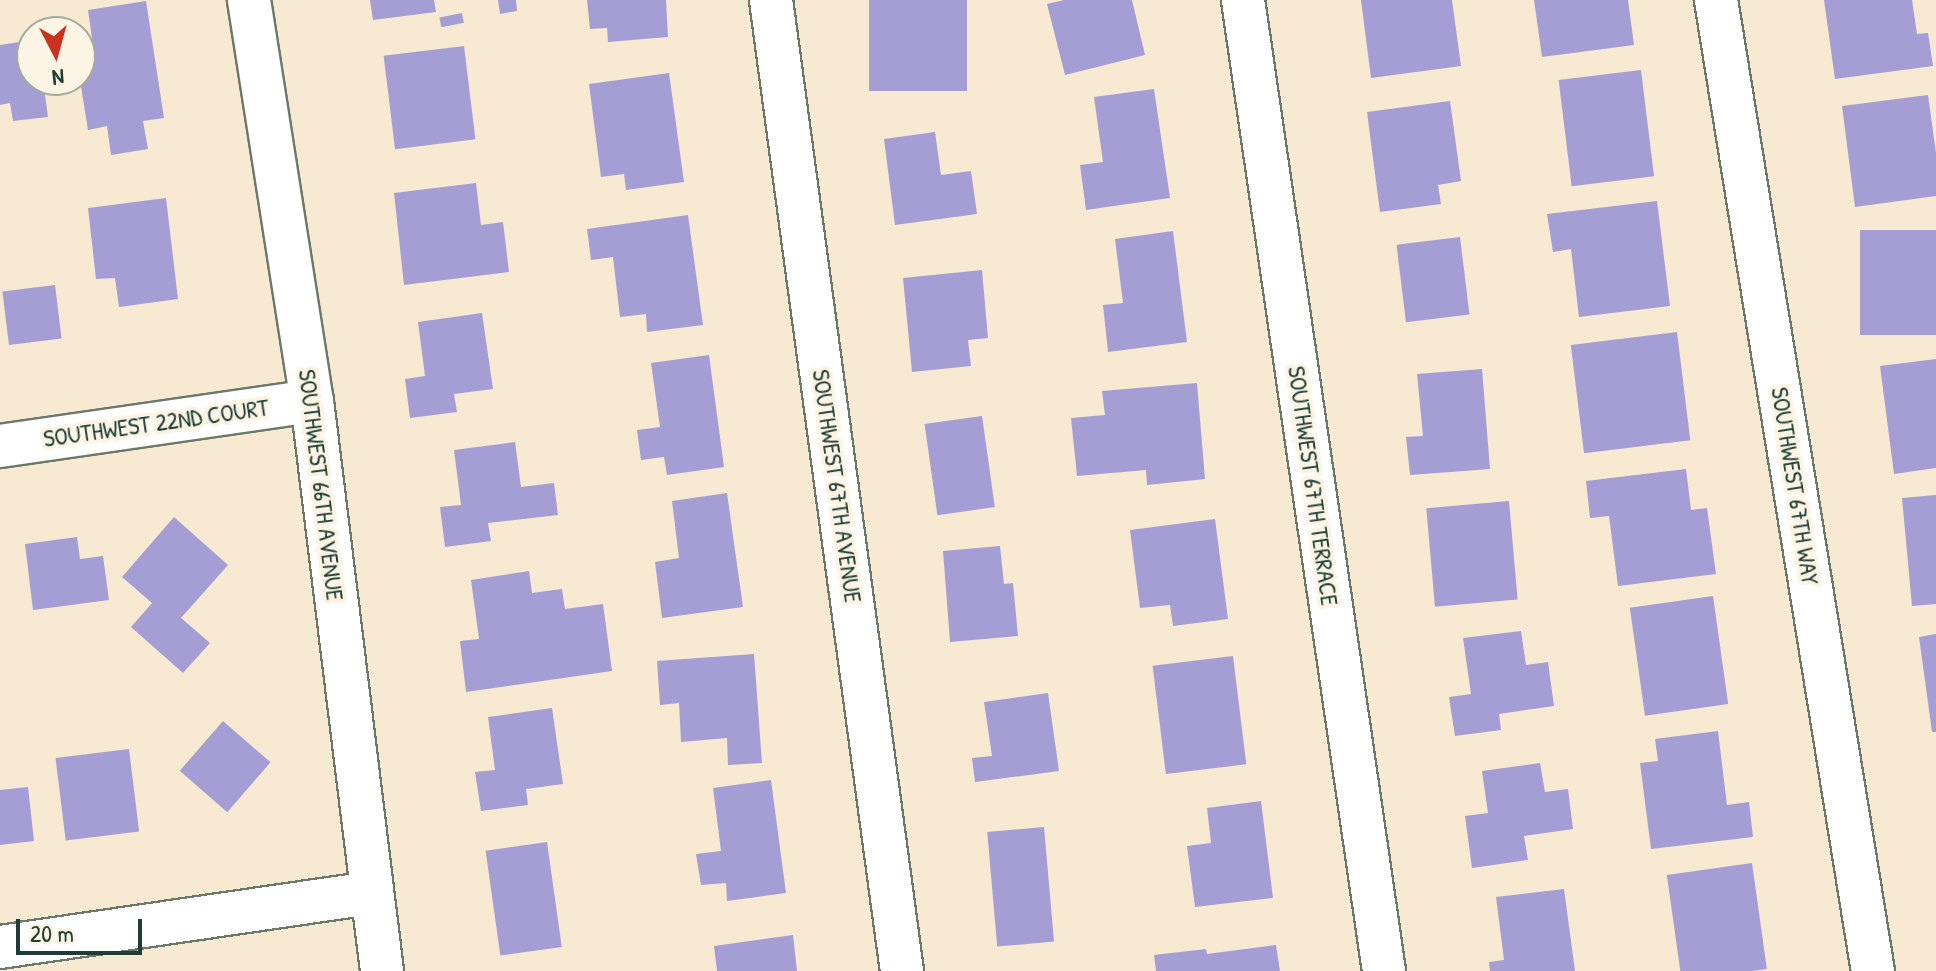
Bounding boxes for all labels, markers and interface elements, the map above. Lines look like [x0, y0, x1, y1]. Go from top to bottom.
north arrow [16, 16, 96, 96]
text: N [51, 62, 66, 93]
street label: SOUTHWEST 67TH TERRACE [1282, 364, 1344, 608]
street label: SOUTHWEST 66TH AVENUE [293, 368, 349, 602]
street label: SOUTHWEST 67TH AVENUE [806, 368, 868, 604]
street label: SOUTHWEST 67TH WAY [1765, 385, 1825, 587]
street label: SOUTHWEST 22ND COURT [42, 393, 270, 453]
scale bar [20, 903, 146, 953]
text: 20 m [30, 917, 74, 949]

